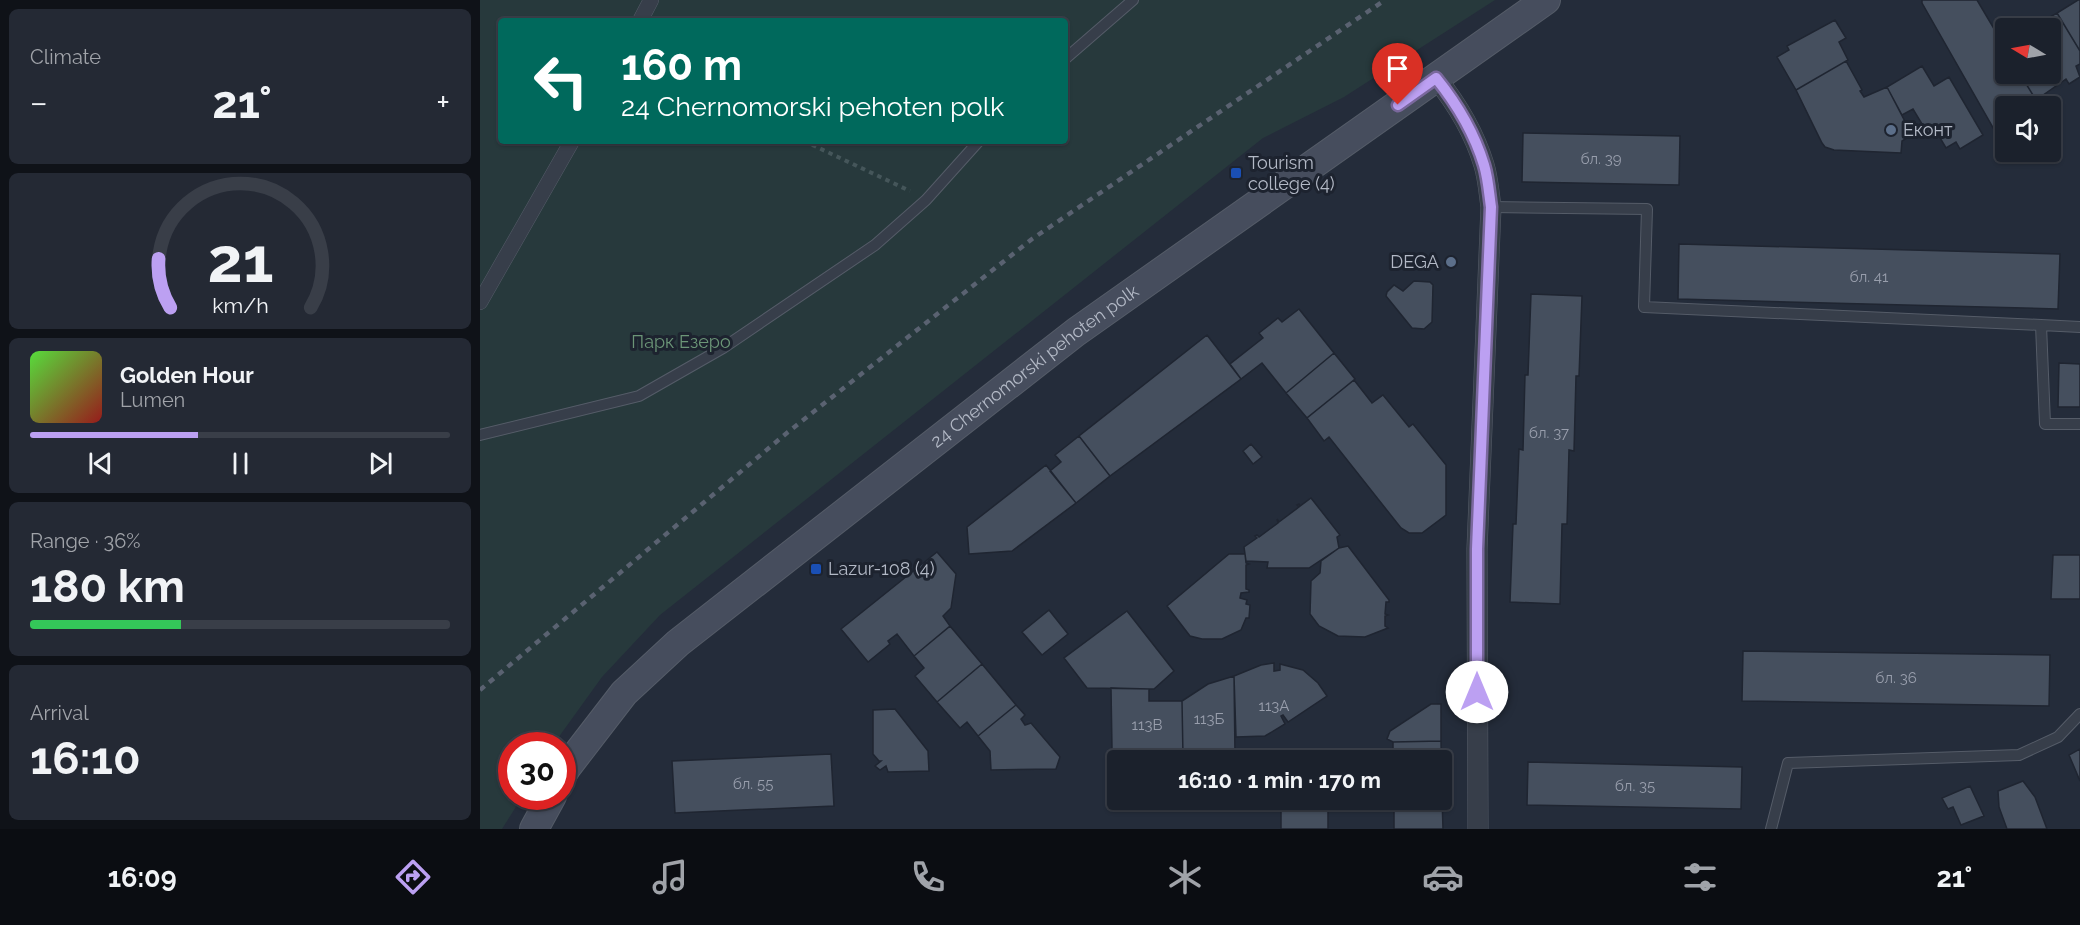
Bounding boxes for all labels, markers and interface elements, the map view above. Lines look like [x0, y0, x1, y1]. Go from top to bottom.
north arrow [1995, 18, 2061, 84]
map controls [1995, 18, 2061, 162]
text: 160 m [621, 41, 742, 90]
icon: left [522, 42, 600, 120]
pin [1372, 43, 1423, 105]
text: Climate [30, 45, 101, 69]
icon: arrive [1381, 52, 1414, 85]
text: 21° [212, 76, 272, 129]
text: − [30, 83, 48, 122]
text: + [436, 83, 450, 122]
text: 24 Chernomorski pehoten polk [621, 91, 1004, 122]
button: sound [1995, 96, 2061, 162]
place label: Еконт [1903, 119, 1953, 140]
marker: Еконт [1884, 123, 1898, 137]
house number: бл. 39 [1580, 150, 1622, 168]
place label: Tourism college (4) [1248, 152, 1335, 194]
marker: Tourism college (4) [1229, 166, 1243, 180]
text: 21 [207, 223, 273, 297]
place label: DEGA [1390, 251, 1439, 272]
marker: DEGA [1444, 255, 1458, 269]
house number: бл. 41 [1850, 268, 1889, 286]
street label: 24 Chernomorski pehoten polk [926, 280, 1143, 452]
text: km/h [212, 293, 268, 318]
park label: Парк Езеро [631, 331, 731, 352]
text: Golden Hour [120, 362, 254, 388]
text: Lumen [120, 388, 185, 412]
house number: бл. 37 [1529, 424, 1569, 442]
icon: previous [84, 447, 117, 480]
icon: pause [224, 447, 257, 480]
icon: next [364, 447, 397, 480]
text: Range · 36% [30, 529, 141, 553]
place label: Lazur-108 (4) [828, 558, 935, 579]
text: 180 km [30, 560, 185, 613]
marker: Lazur-108 (4) [809, 562, 823, 576]
position arrow [1445, 660, 1509, 724]
house number: бл. 36 [1875, 669, 1917, 687]
house number: 113А [1259, 697, 1290, 715]
text: Arrival [30, 701, 89, 725]
house number: 113Б [1194, 710, 1225, 728]
house number: 113В [1132, 716, 1162, 734]
text: 16:10 [30, 732, 141, 785]
speed limit sign: 30 [498, 732, 576, 810]
text: 16:10 · 1 min · 170 m [1178, 767, 1381, 793]
house number: бл. 55 [733, 775, 773, 793]
house number: бл. 35 [1615, 777, 1655, 795]
icon: directions [392, 856, 434, 898]
icon: music [649, 856, 691, 898]
icon: phone [907, 856, 949, 898]
icon: climate [1164, 856, 1206, 898]
icon: car [1422, 856, 1464, 898]
icon: filters [1679, 856, 1721, 898]
text: 16:09 [108, 862, 177, 893]
text: 21° [1937, 862, 1972, 893]

